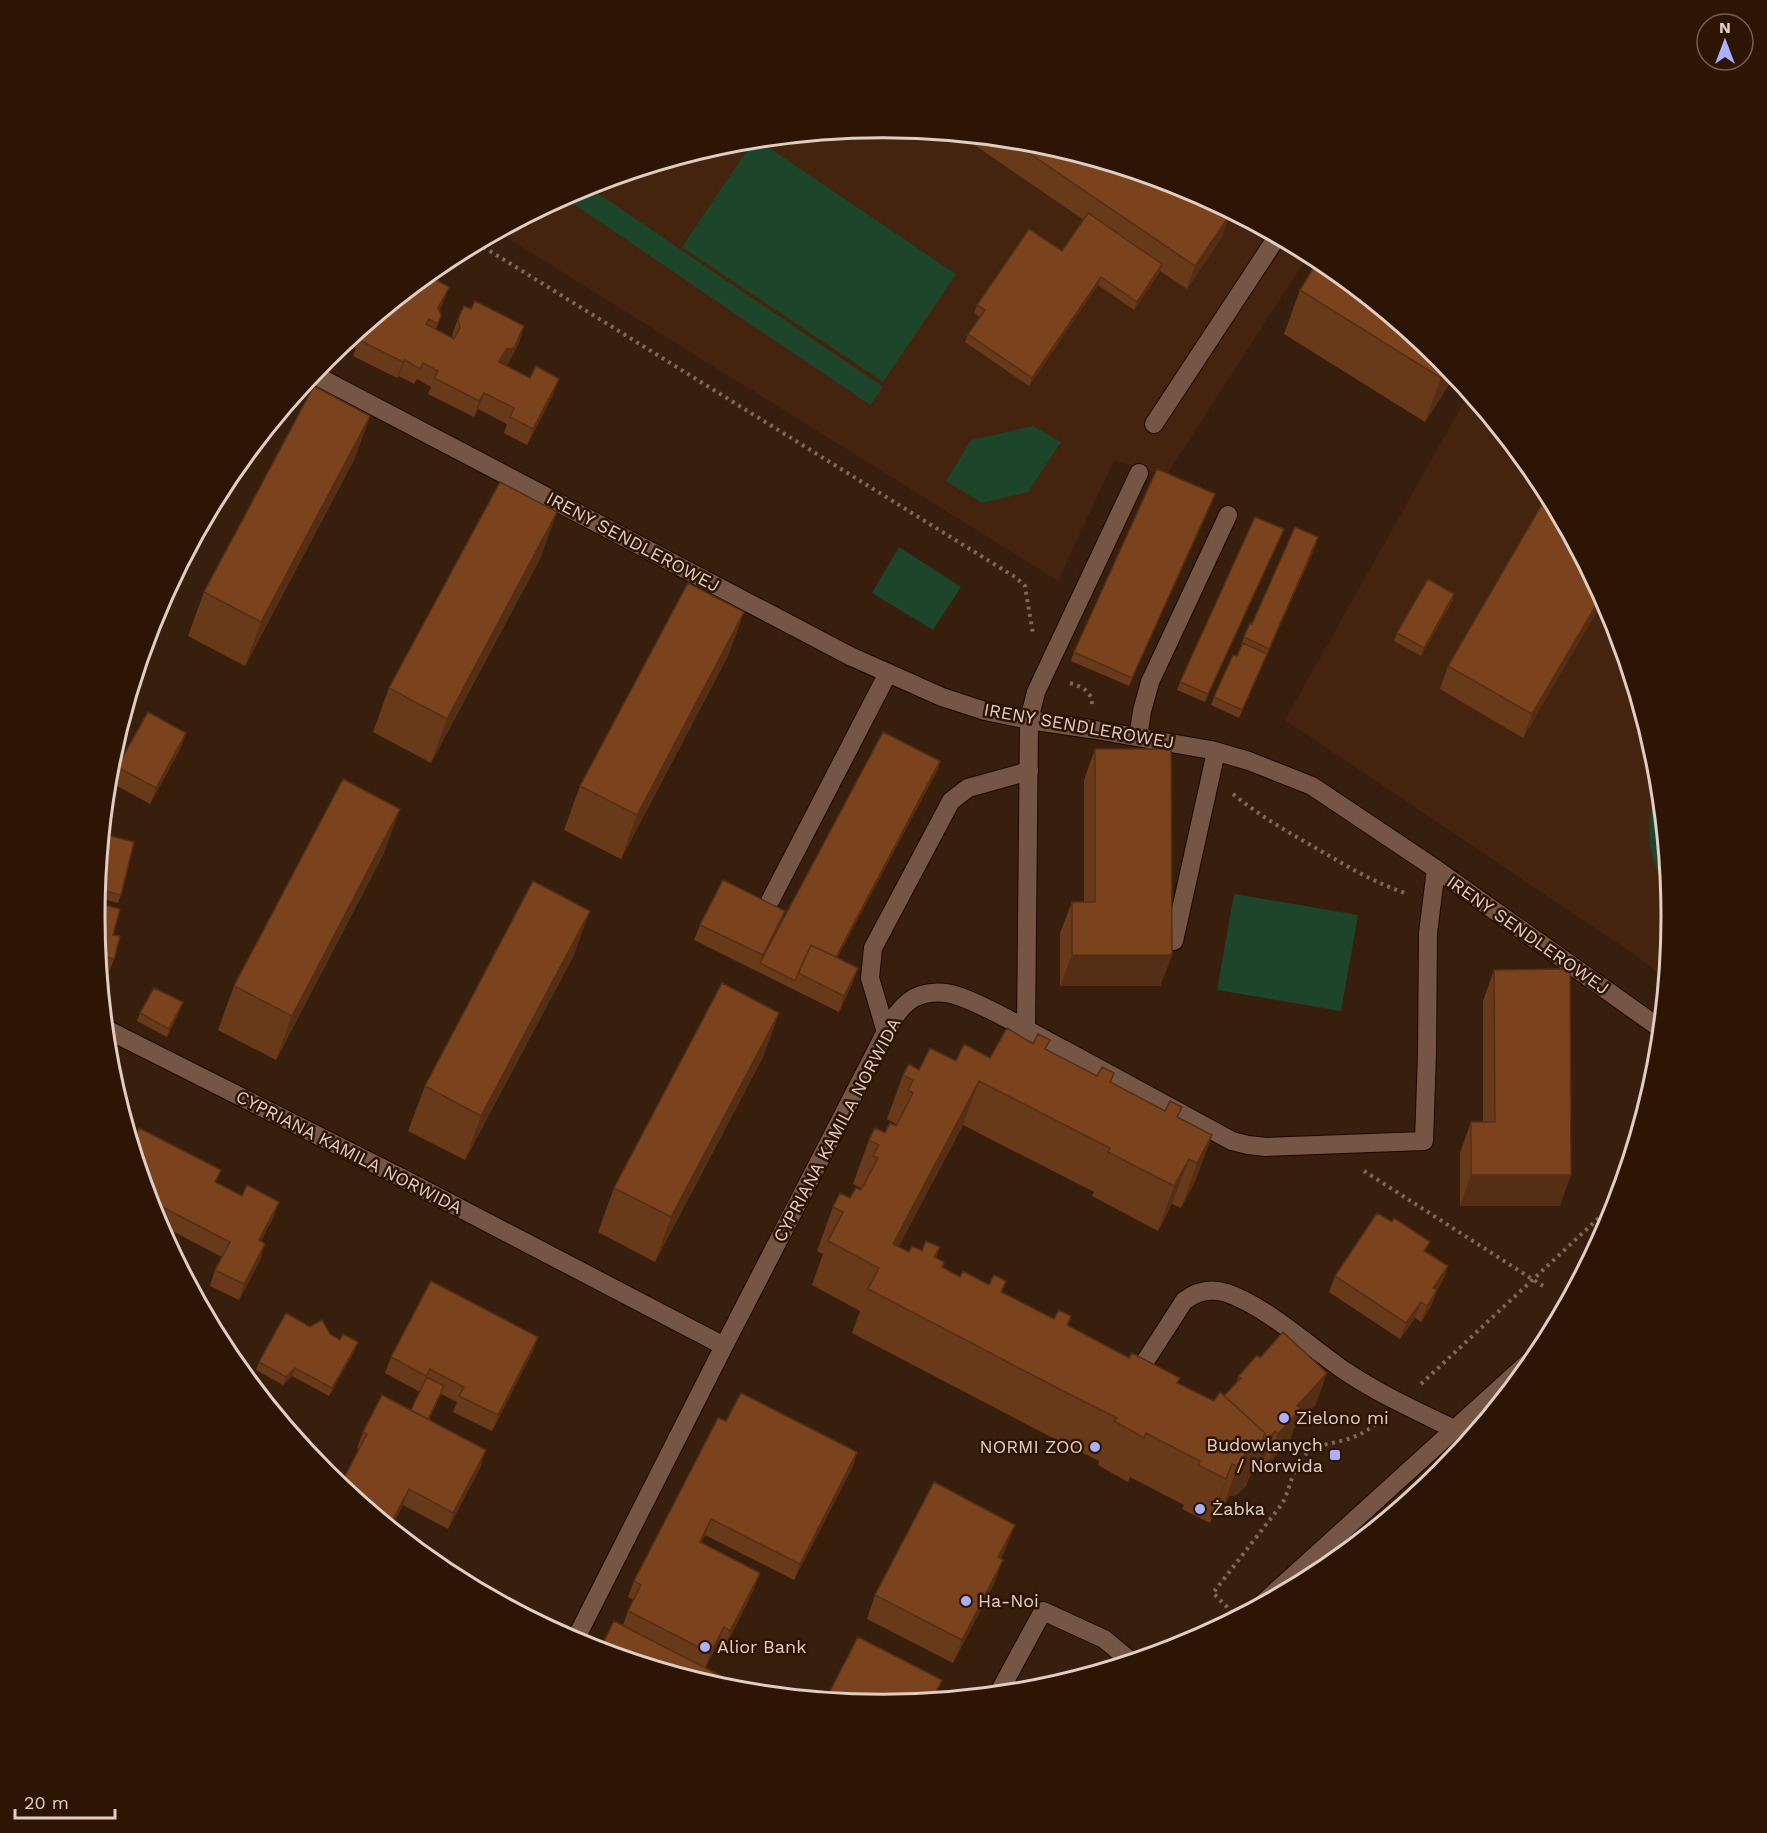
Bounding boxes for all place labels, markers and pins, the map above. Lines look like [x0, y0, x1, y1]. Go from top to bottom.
place label: Zielono mi [1296, 1407, 1389, 1428]
marker: Zielono mi [1277, 1411, 1291, 1425]
place label: Budowlanych / Norwida [1206, 1434, 1323, 1476]
place label: NORMI ZOO [979, 1436, 1083, 1457]
marker: NORMI ZOO [1088, 1440, 1102, 1454]
marker: Budowlanych / Norwida [1328, 1448, 1342, 1462]
place label: Żabka [1212, 1498, 1265, 1519]
marker: Żabka [1193, 1502, 1207, 1516]
place label: Ha-Noi [978, 1590, 1039, 1611]
marker: Ha-Noi [959, 1594, 973, 1608]
place label: Alior Bank [717, 1636, 806, 1657]
marker: Alior Bank [698, 1640, 712, 1654]

